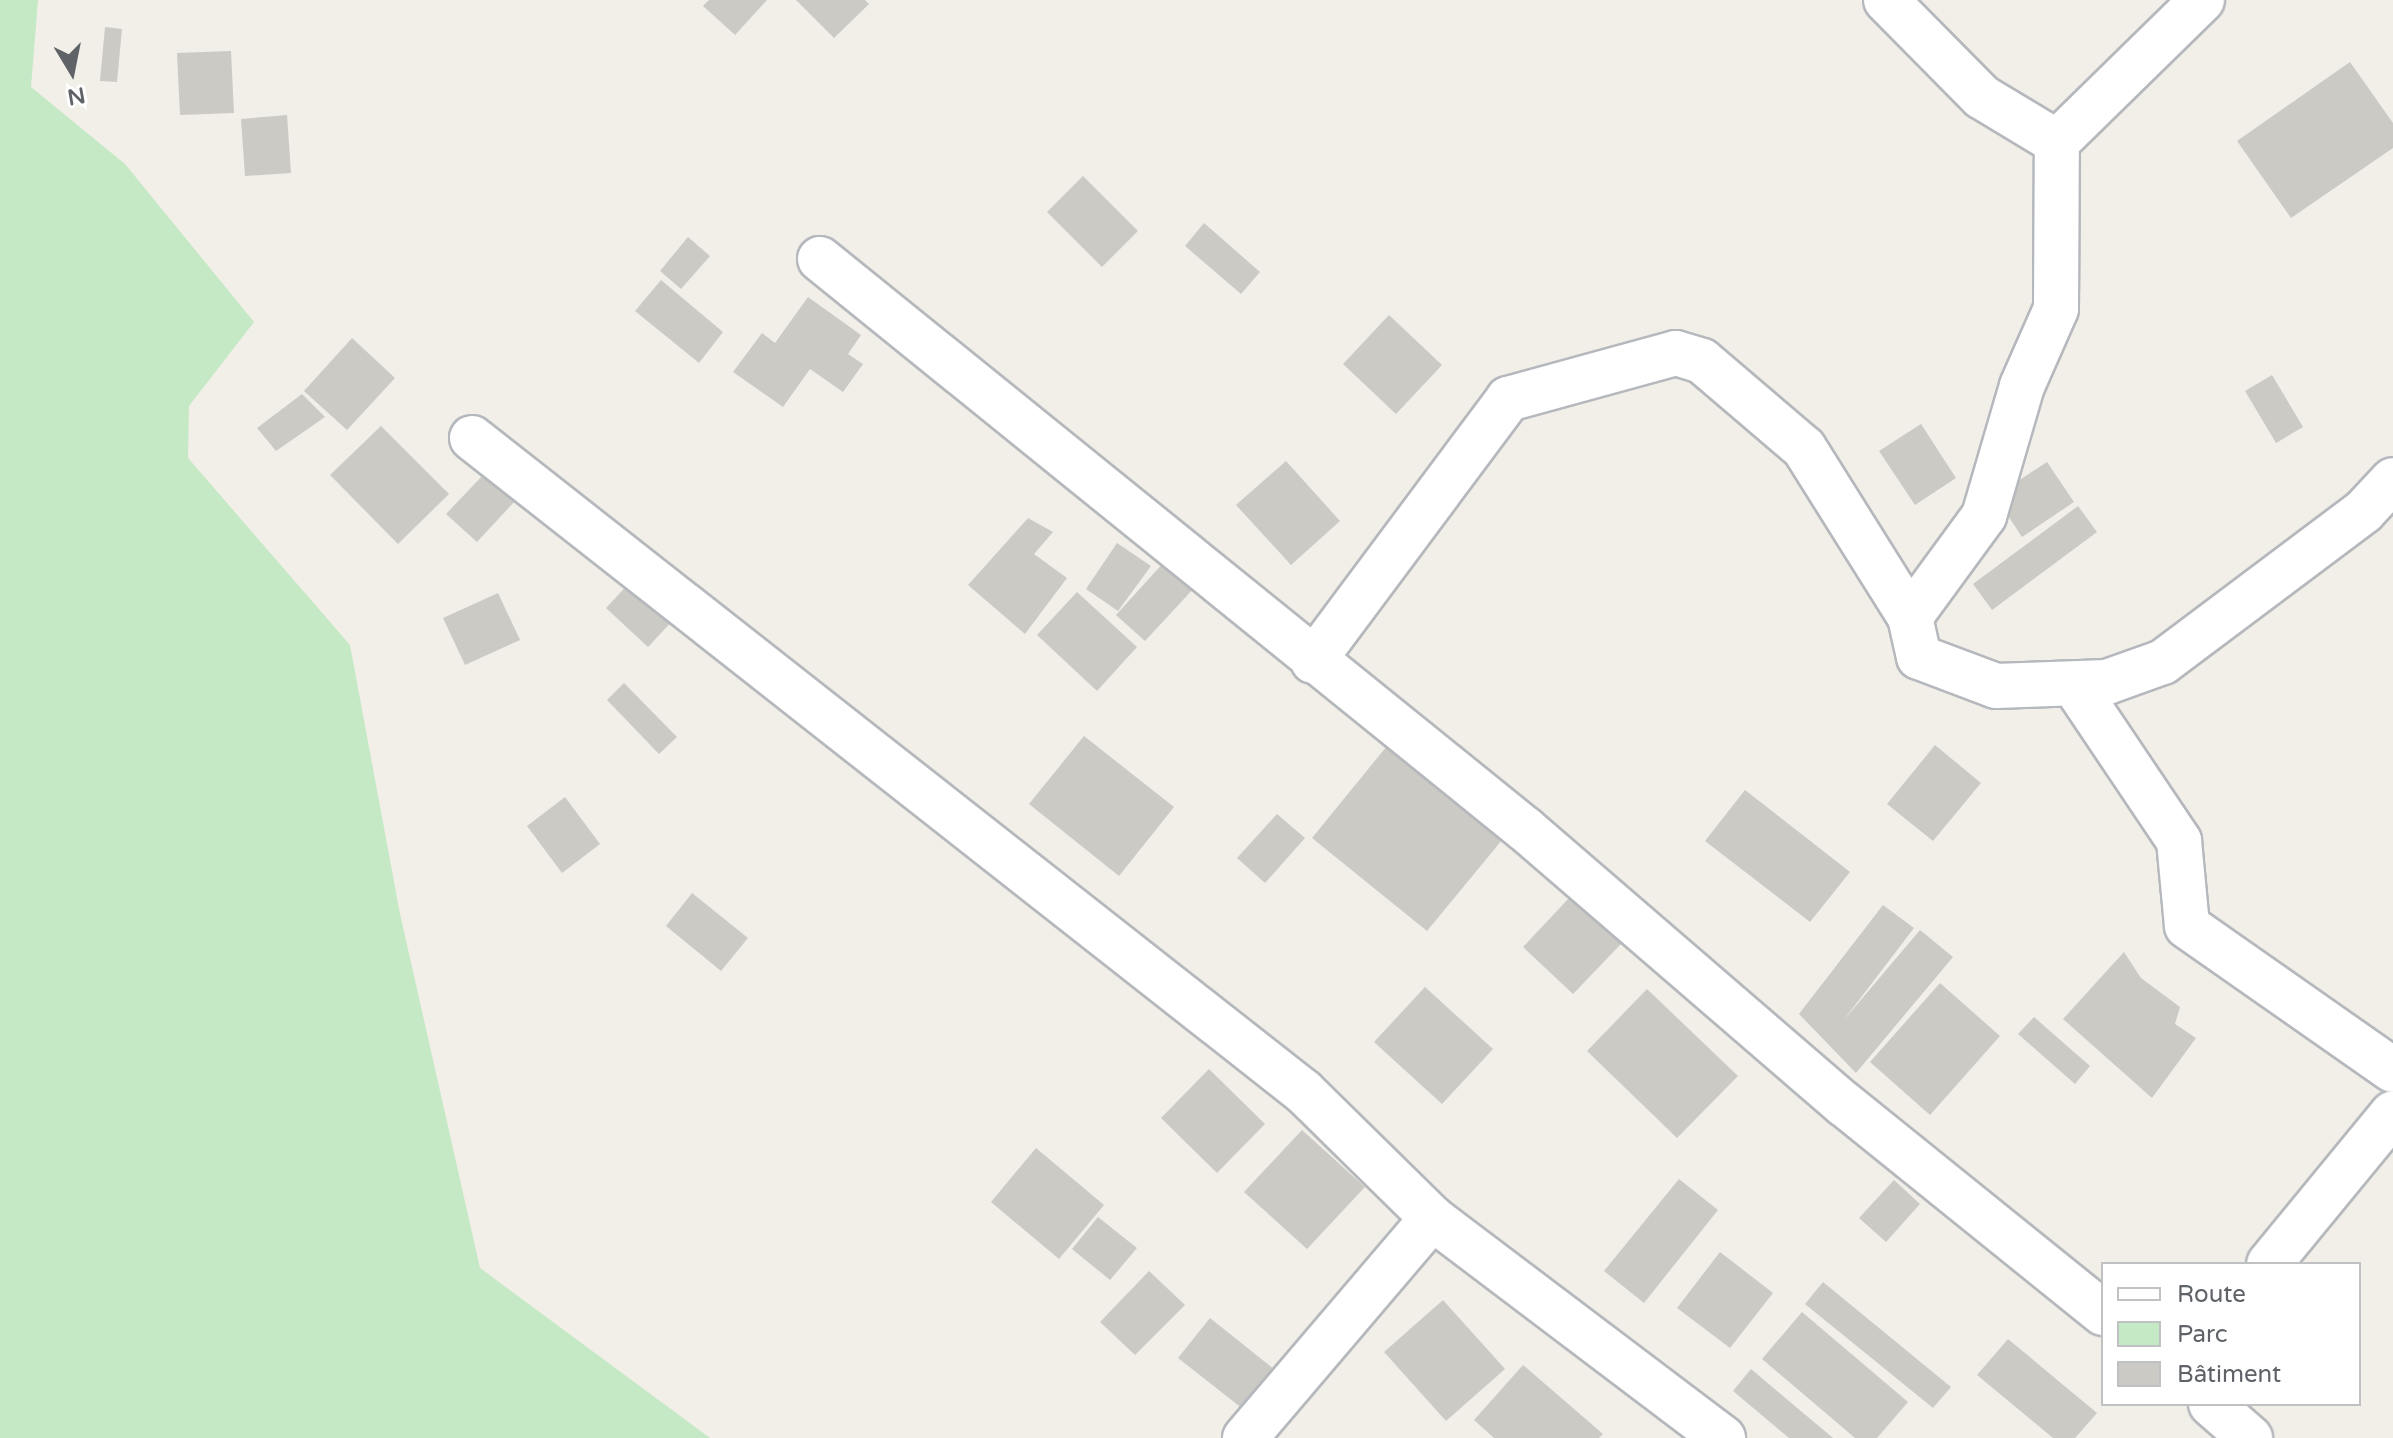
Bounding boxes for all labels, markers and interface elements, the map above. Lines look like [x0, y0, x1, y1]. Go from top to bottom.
north arrow [32, 32, 112, 112]
text: N [65, 81, 87, 110]
legend [2101, 1262, 2361, 1406]
text: Route [2177, 1280, 2246, 1309]
text: Parc [2177, 1320, 2228, 1349]
text: Bâtiment [2177, 1360, 2281, 1389]

